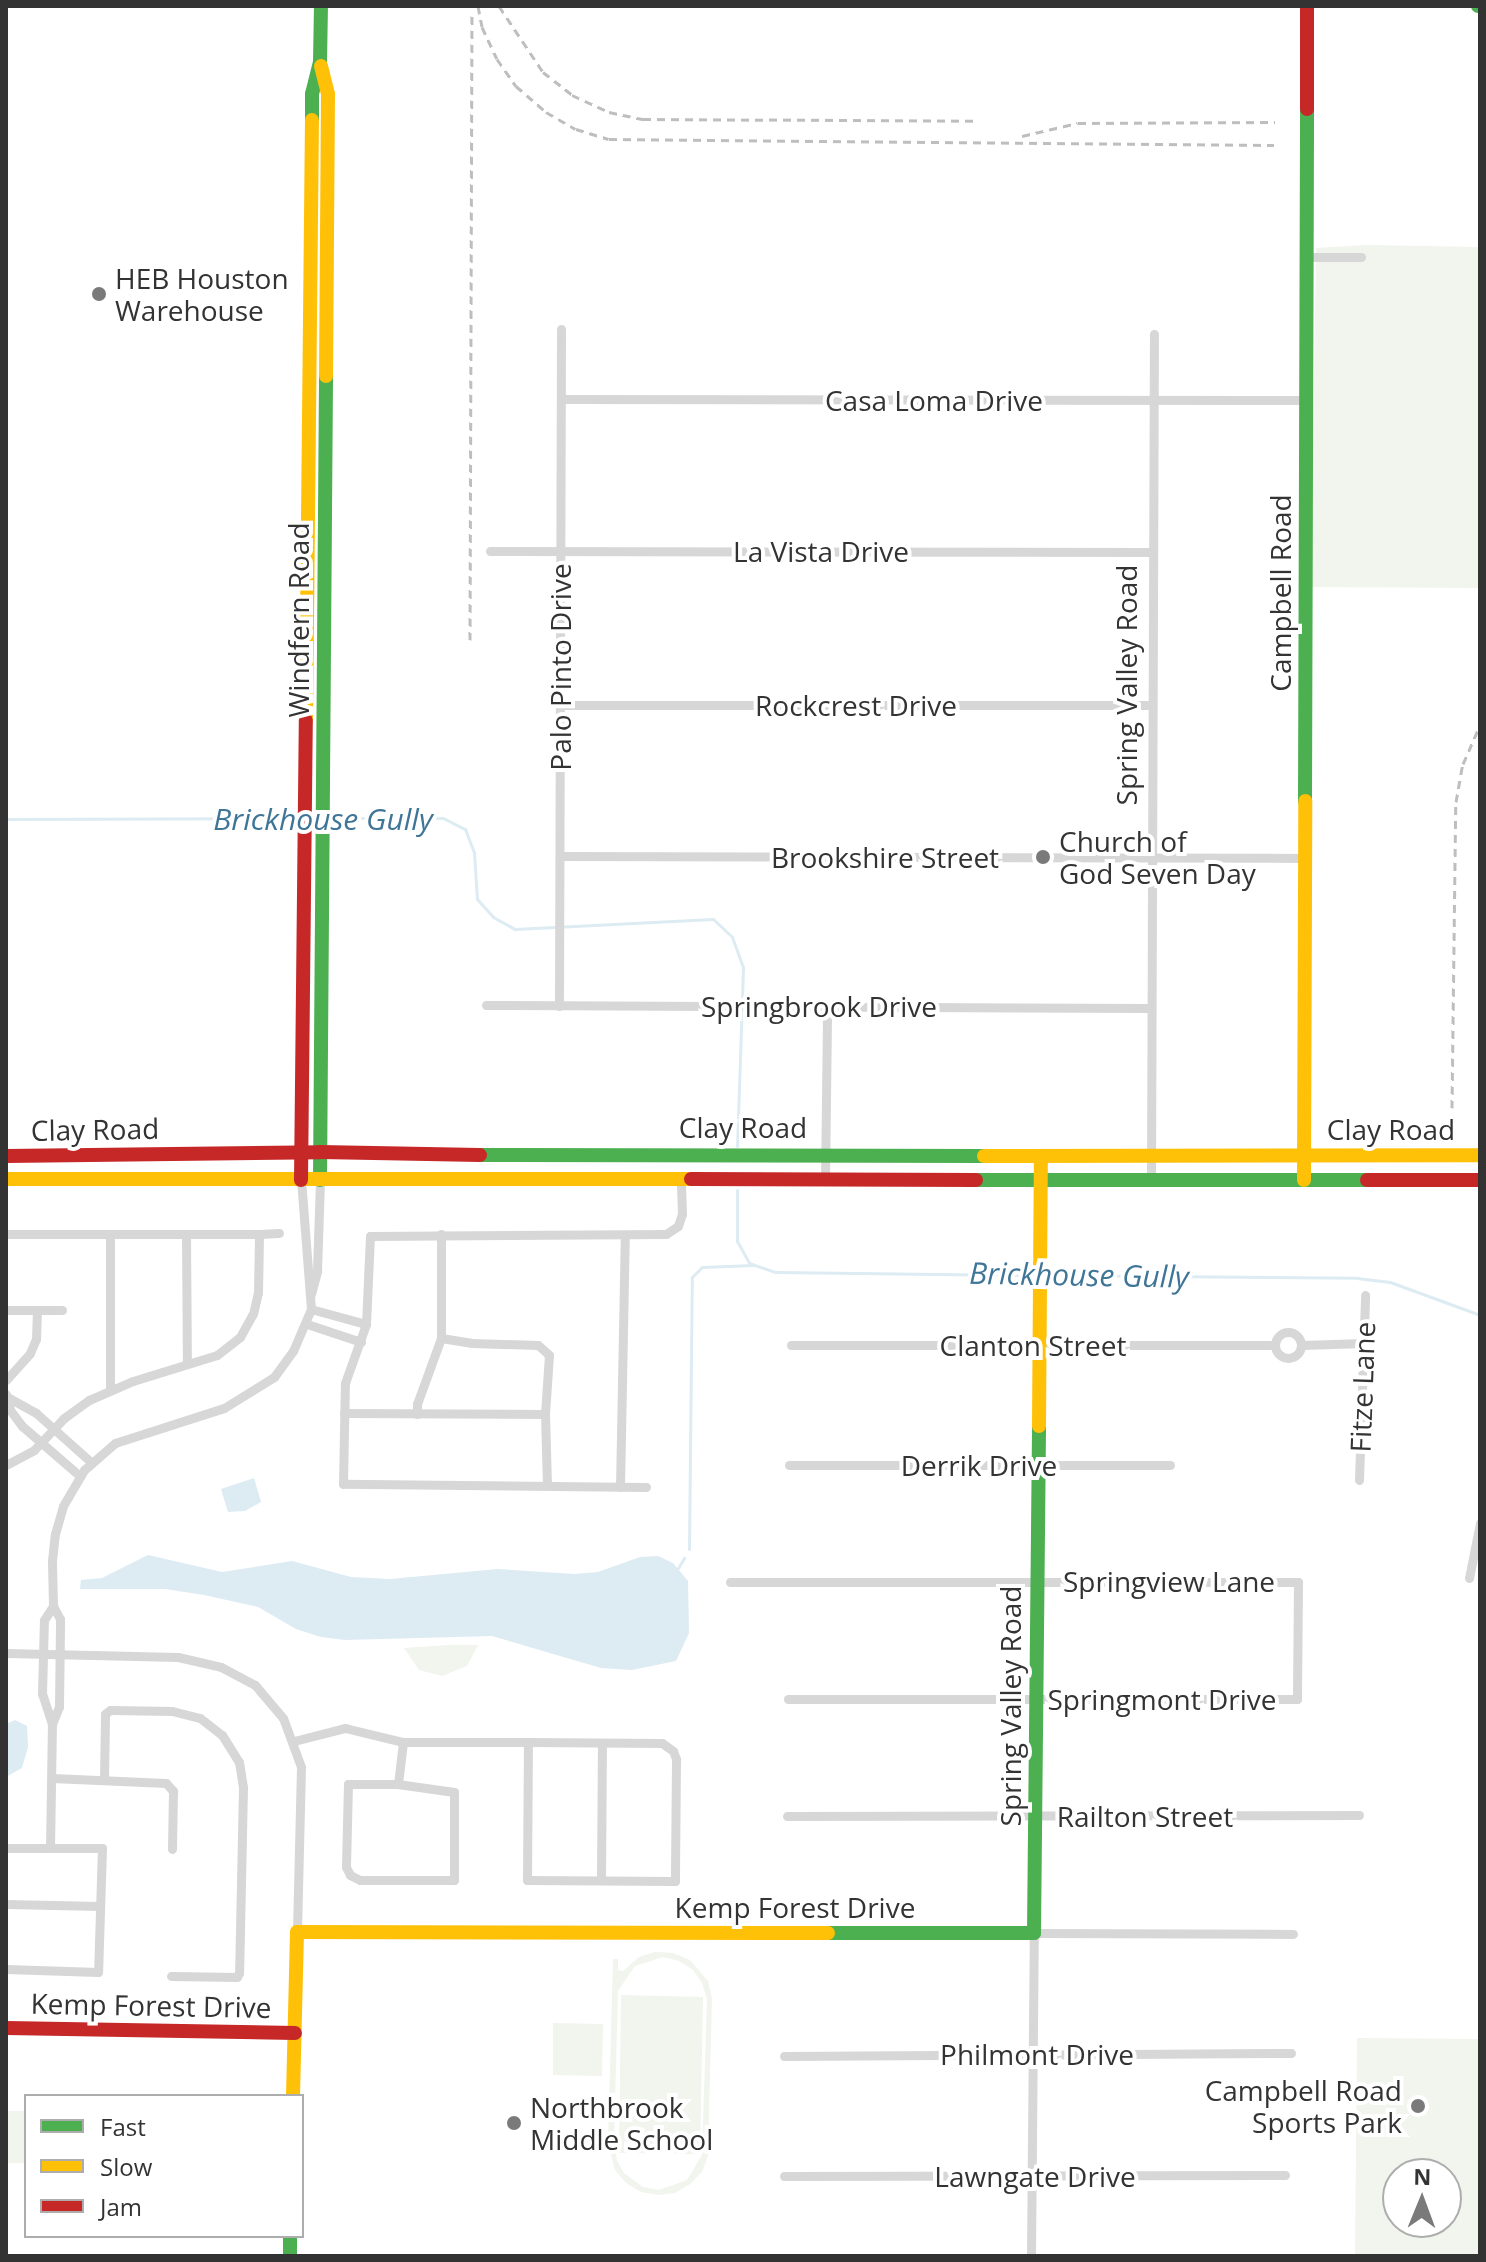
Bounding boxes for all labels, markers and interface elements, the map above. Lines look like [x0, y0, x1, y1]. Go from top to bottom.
place label: HEB Houston Warehouse [115, 261, 289, 327]
marker: HEB Houston Warehouse [90, 285, 108, 303]
street label: Casa Loma Drive [825, 383, 1043, 417]
street label: Campbell Road [1263, 494, 1297, 692]
street label: Windfern Road [281, 522, 315, 718]
street label: La Vista Drive [733, 534, 909, 568]
street label: Palo Pinto Drive [543, 563, 577, 771]
street label: Spring Valley Road [1109, 565, 1143, 805]
street label: Rockcrest Drive [755, 688, 957, 722]
water label: Brickhouse Gully [213, 801, 433, 837]
place label: Church of God Seven Day [1059, 824, 1256, 890]
street label: Brookshire Street [771, 840, 999, 874]
marker: Church of God Seven Day [1034, 848, 1052, 866]
street label: Springbrook Drive [701, 989, 937, 1023]
street label: Clay Road [679, 1110, 807, 1144]
street label: Clay Road [31, 1111, 159, 1147]
street label: Clay Road [1327, 1112, 1455, 1146]
water label: Brickhouse Gully [969, 1255, 1189, 1295]
street label: Fitze Lane [1343, 1321, 1381, 1453]
street label: Clanton Street [940, 1328, 1126, 1362]
street label: Derrik Drive [901, 1448, 1057, 1482]
street label: Springview Lane [1063, 1564, 1275, 1598]
street label: Spring Valley Road [993, 1586, 1027, 1826]
street label: Springmont Drive [1047, 1682, 1277, 1716]
street label: Railton Street [1057, 1799, 1233, 1833]
street label: Kemp Forest Drive [675, 1890, 915, 1924]
street label: Kemp Forest Drive [30, 1986, 272, 2024]
street label: Philmont Drive [940, 2037, 1134, 2071]
place label: Campbell Road Sports Park [1205, 2073, 1402, 2139]
place label: Northbrook Middle School [530, 2090, 713, 2156]
legend [24, 2094, 304, 2238]
marker: Campbell Road Sports Park [1409, 2097, 1427, 2115]
text: Fast [100, 2110, 146, 2143]
marker: Northbrook Middle School [505, 2114, 523, 2132]
text: Slow [100, 2150, 152, 2183]
north arrow [1382, 2158, 1462, 2238]
street label: Lawngate Drive [934, 2159, 1136, 2193]
text: N [1413, 2161, 1432, 2191]
text: Jam [100, 2190, 142, 2223]

